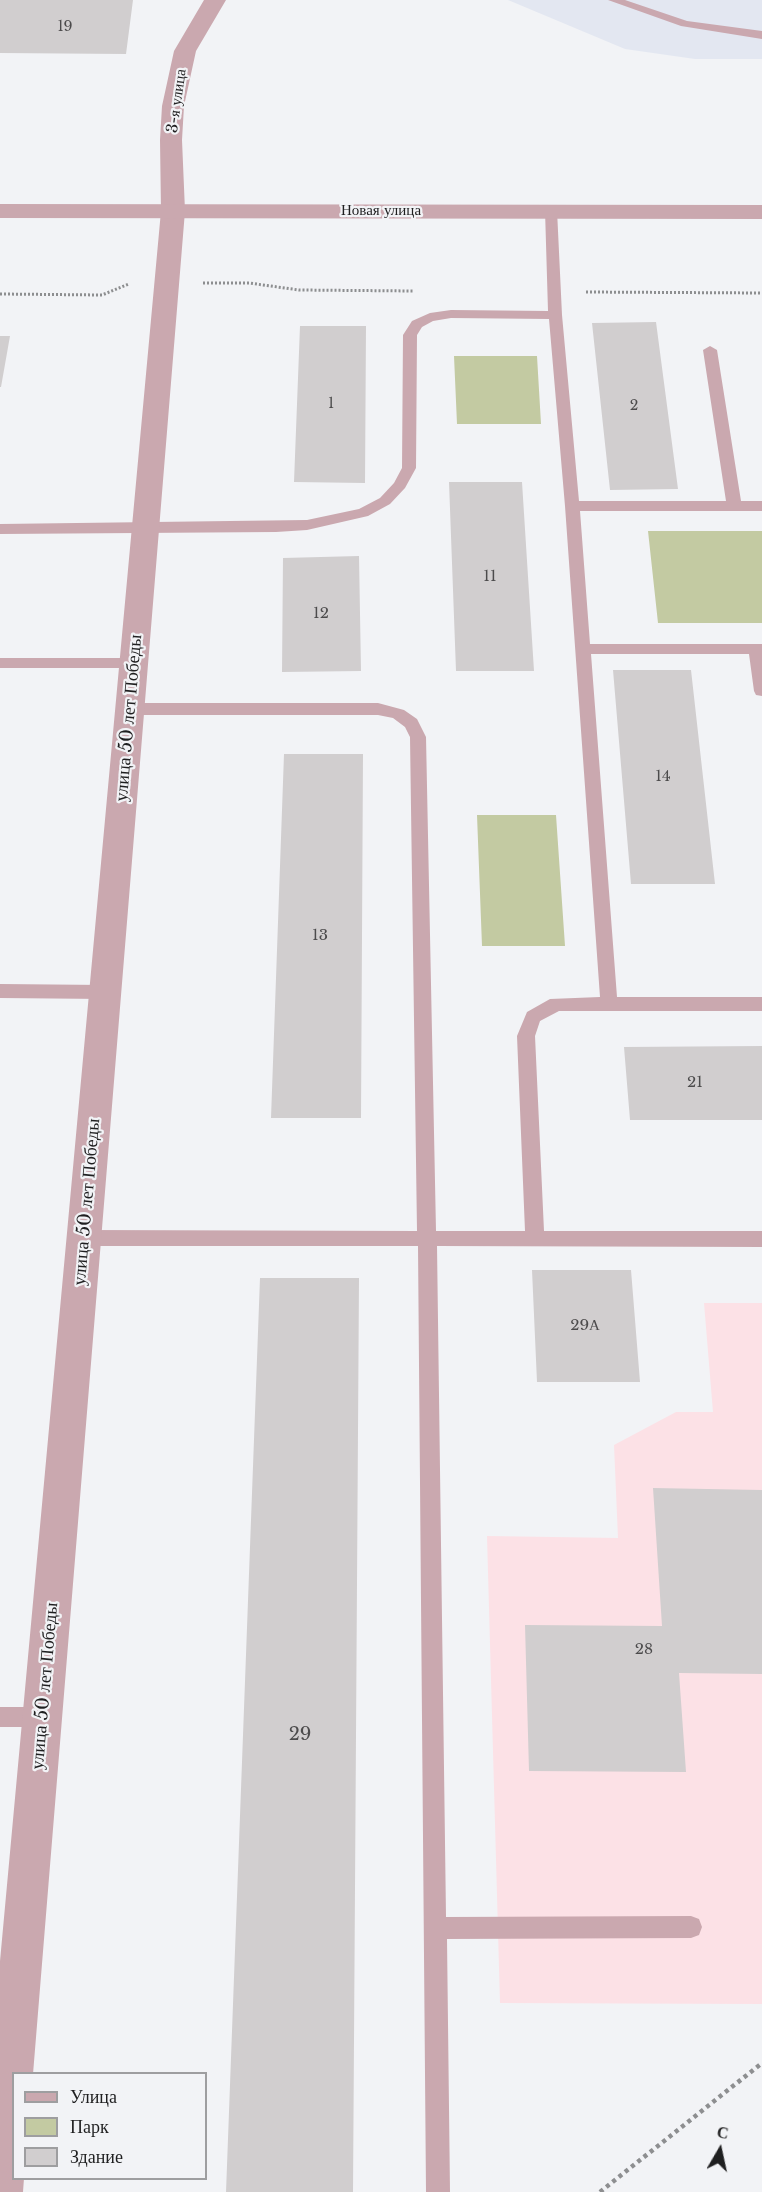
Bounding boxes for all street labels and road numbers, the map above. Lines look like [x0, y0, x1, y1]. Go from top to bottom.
street label: 3-я улица [164, 68, 190, 134]
street label: Новая улица [341, 202, 421, 220]
street label: улица 50 лет Победы [111, 633, 147, 803]
street label: улица 50 лет Победы [69, 1117, 105, 1287]
street label: улица 50 лет Победы [27, 1601, 63, 1771]

